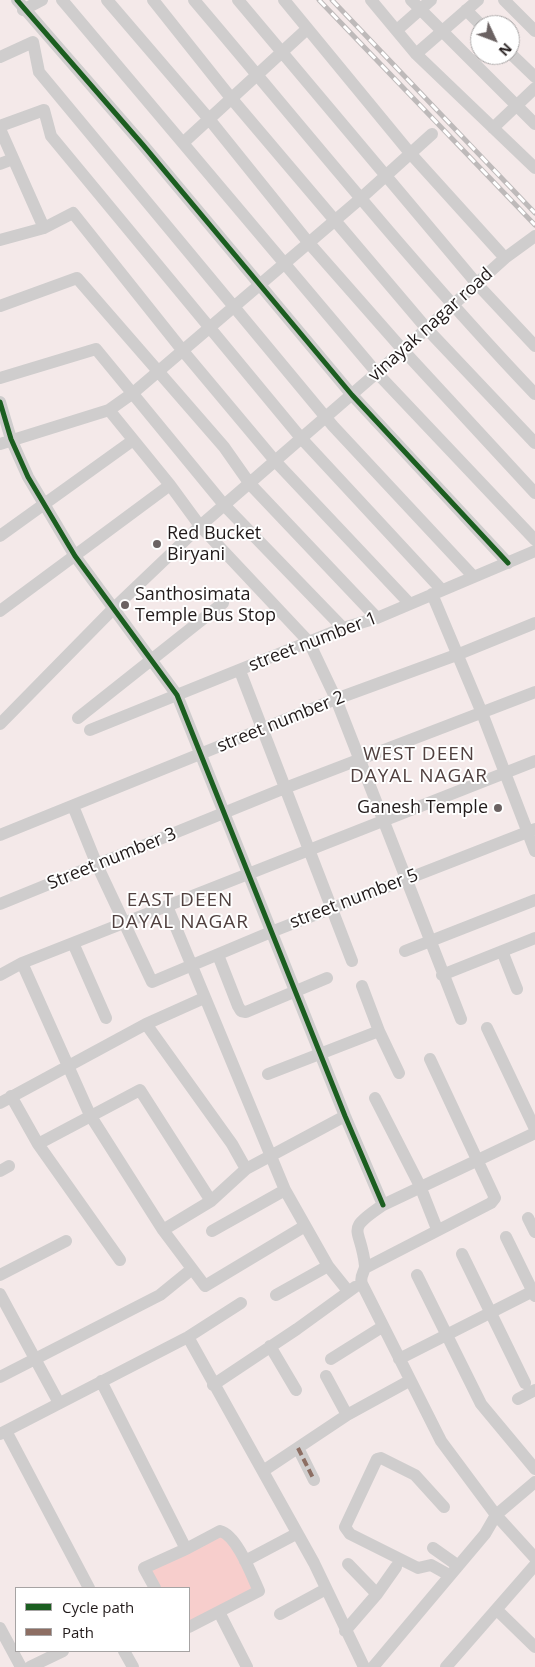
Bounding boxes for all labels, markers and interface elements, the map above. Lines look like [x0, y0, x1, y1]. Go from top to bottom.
north arrow [470, 15, 520, 65]
text: N [495, 39, 516, 61]
street label: vinayak nagar road [364, 264, 498, 386]
place label: Red Bucket Biryani [167, 523, 261, 566]
marker: Red Bucket Biryani [151, 538, 163, 550]
place label: Santhosimata Temple Bus Stop [135, 584, 276, 626]
marker: Santhosimata Temple Bus Stop [119, 599, 131, 611]
street label: street number 1 [246, 608, 380, 676]
street label: street number 2 [214, 687, 348, 757]
district label: WEST DEEN DAYAL NAGAR [349, 744, 489, 788]
place label: Ganesh Temple [357, 797, 488, 819]
marker: Ganesh Temple [492, 802, 504, 814]
street label: Street number 3 [44, 823, 180, 895]
street label: street number 5 [287, 865, 421, 933]
district label: EAST DEEN DAYAL NAGAR [110, 890, 250, 934]
legend [15, 1587, 190, 1652]
text: Cycle path [62, 1597, 134, 1617]
text: Path [62, 1622, 94, 1642]

